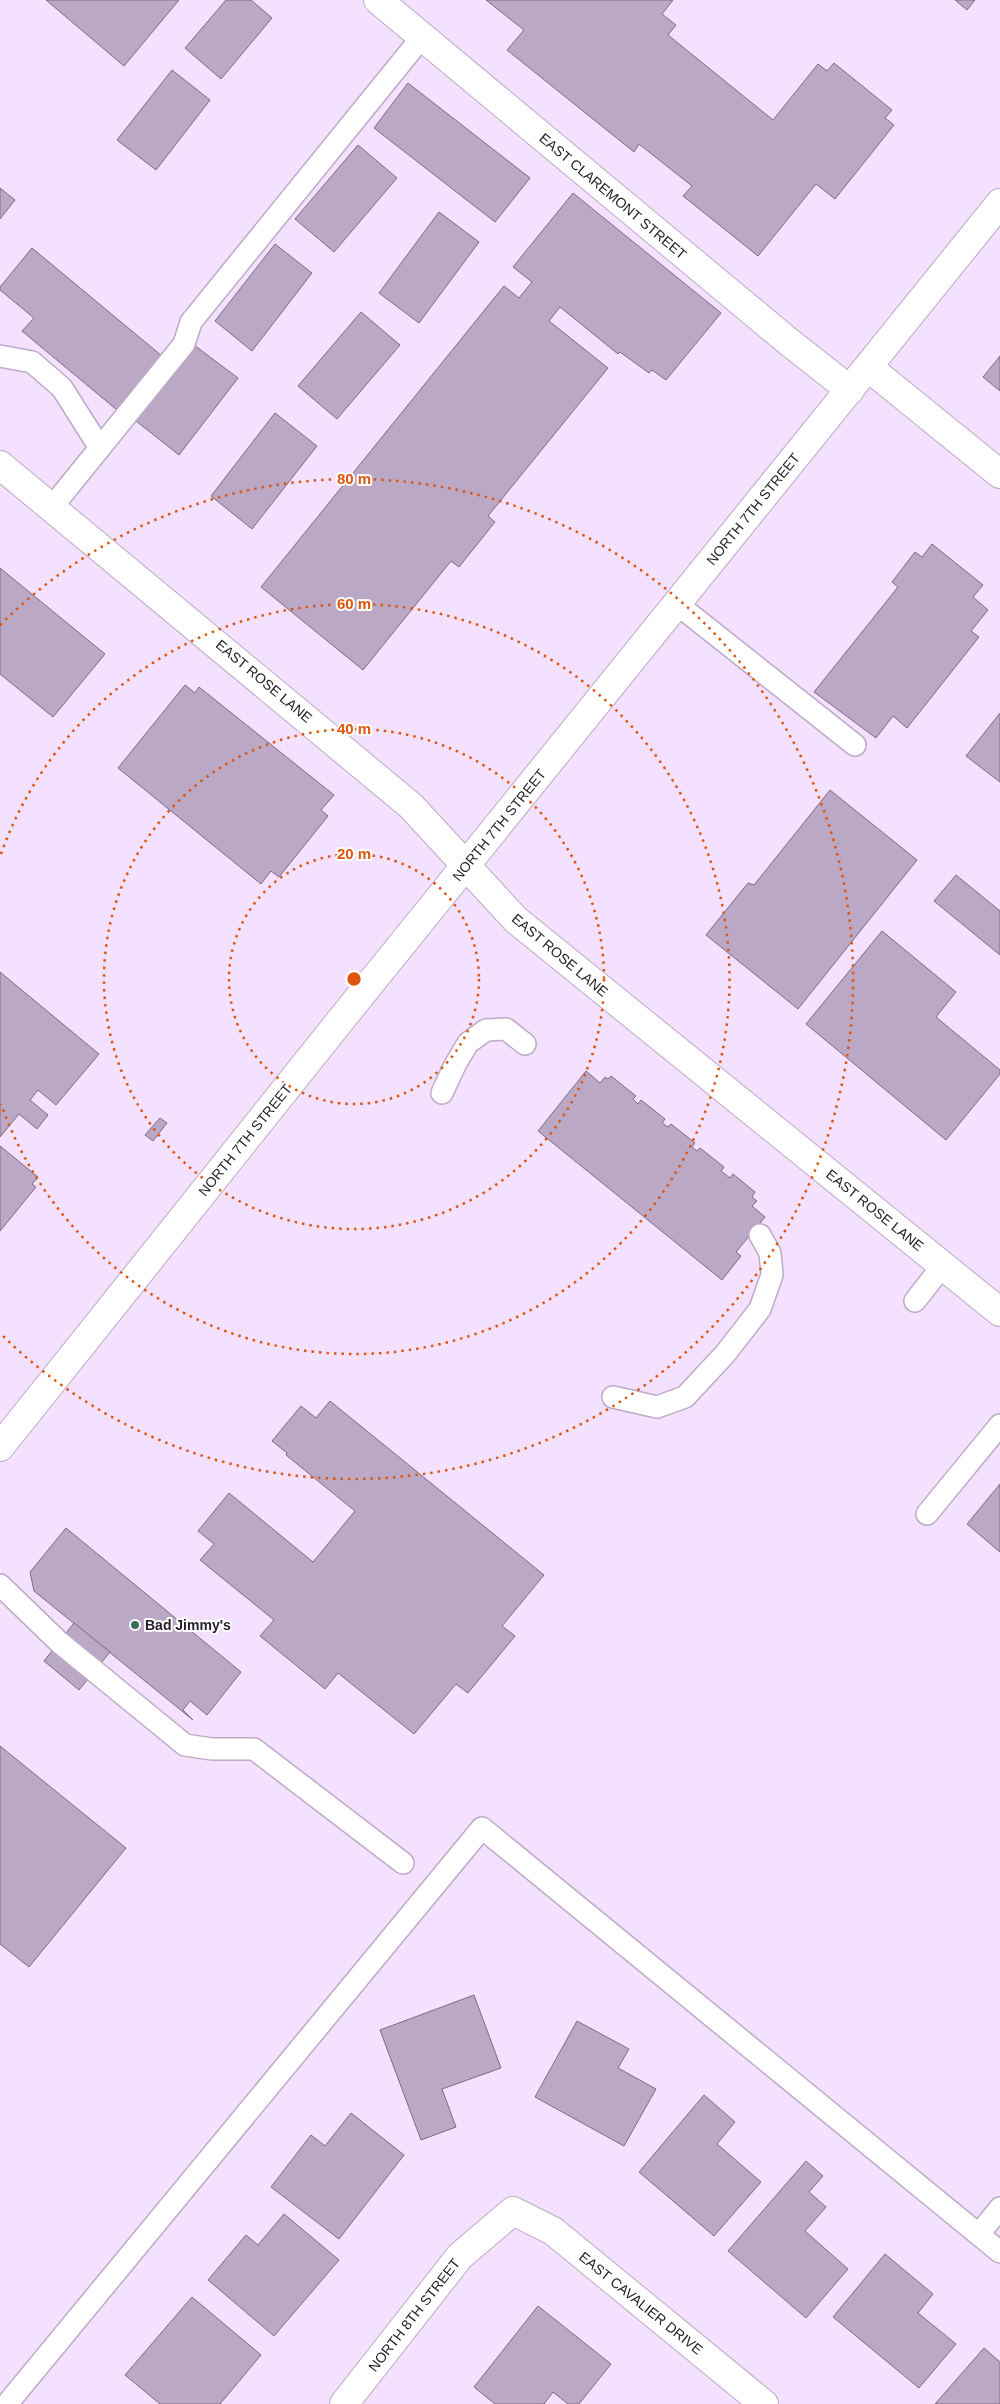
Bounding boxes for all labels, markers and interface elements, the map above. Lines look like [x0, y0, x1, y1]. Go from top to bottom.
street label: EAST CLAREMONT STREET [536, 130, 690, 263]
street label: NORTH 7TH STREET [703, 450, 803, 568]
text: 80 m [337, 470, 371, 487]
text: 60 m [337, 595, 371, 612]
street label: EAST ROSE LANE [213, 636, 315, 726]
text: 40 m [337, 720, 371, 737]
street label: NORTH 7TH STREET [449, 766, 549, 884]
text: 20 m [337, 845, 371, 862]
street label: EAST ROSE LANE [509, 910, 611, 1000]
centre of rings [345, 970, 363, 988]
street label: NORTH 7TH STREET [195, 1081, 295, 1199]
street label: EAST ROSE LANE [823, 1166, 927, 1254]
place label: Bad Jimmy's [145, 1617, 231, 1633]
marker: Bad Jimmy's [129, 1619, 141, 1631]
street label: EAST CAVALIER DRIVE [576, 2248, 706, 2358]
street label: NORTH 8TH STREET [365, 2255, 463, 2375]

